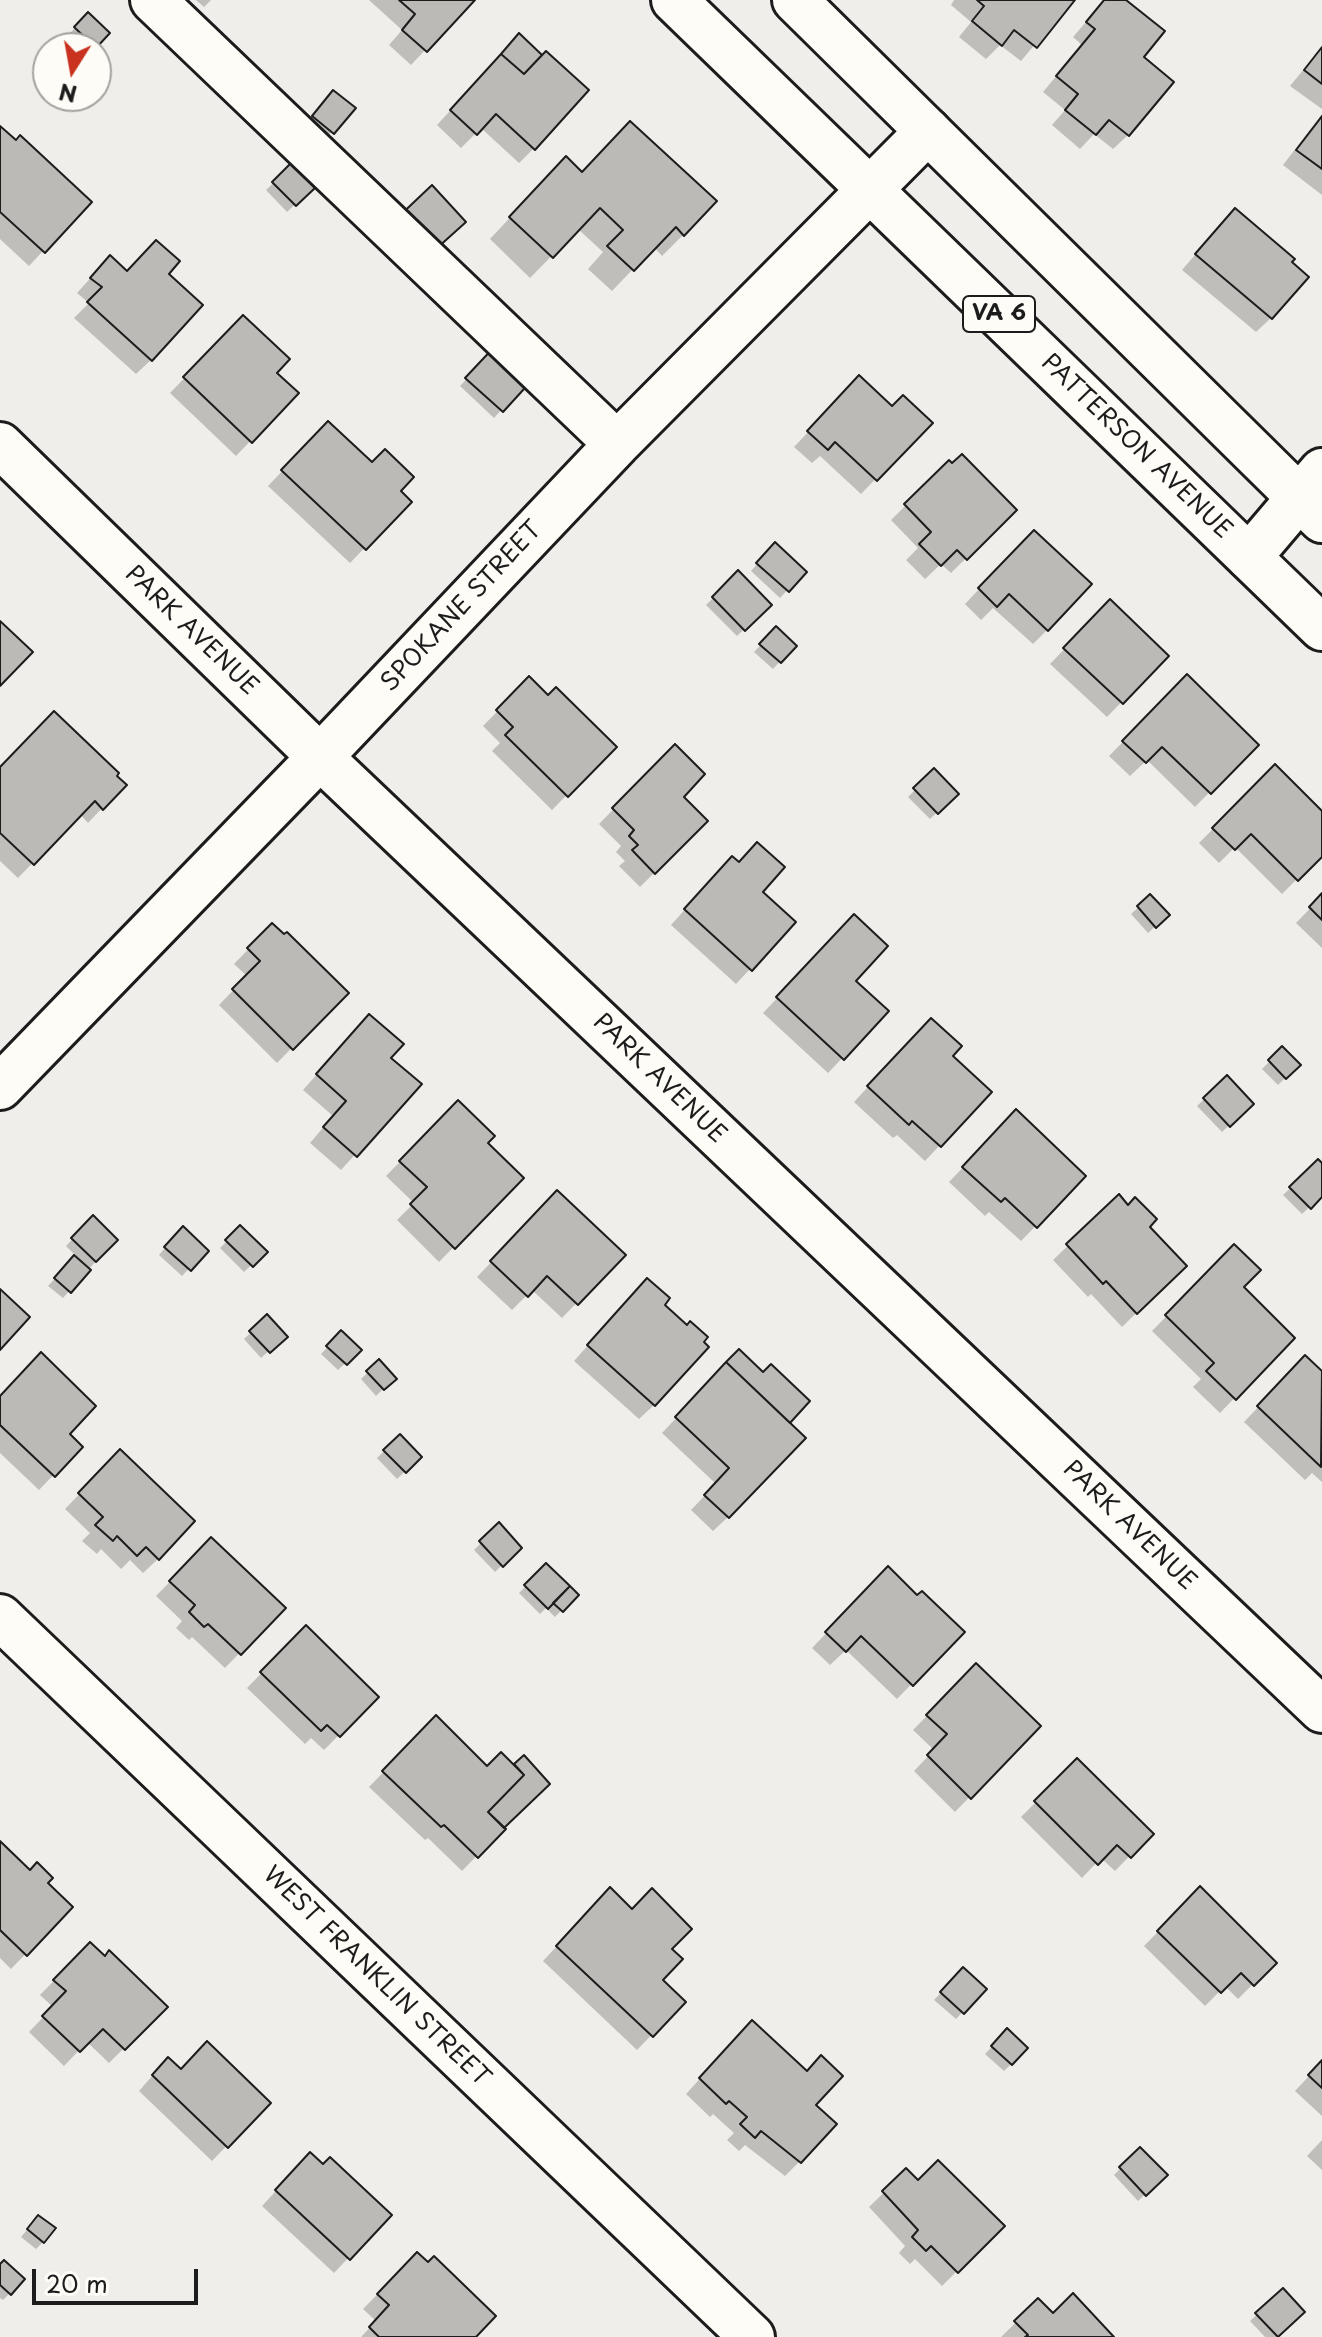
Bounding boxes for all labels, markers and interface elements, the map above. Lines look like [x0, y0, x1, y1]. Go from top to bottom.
north arrow [32, 32, 112, 112]
text: N [56, 76, 79, 112]
road number: VA 6 [963, 296, 1035, 332]
street label: PATTERSON AVENUE [1035, 349, 1237, 545]
street label: SPOKANE STREET [376, 516, 548, 698]
street label: PARK AVENUE [118, 560, 264, 702]
street label: PARK AVENUE [586, 1008, 732, 1150]
street label: PARK AVENUE [1056, 1455, 1202, 1597]
street label: WEST FRANKLIN STREET [257, 1861, 495, 2093]
scale bar [36, 2253, 202, 2303]
text: 20 m [46, 2265, 108, 2301]

